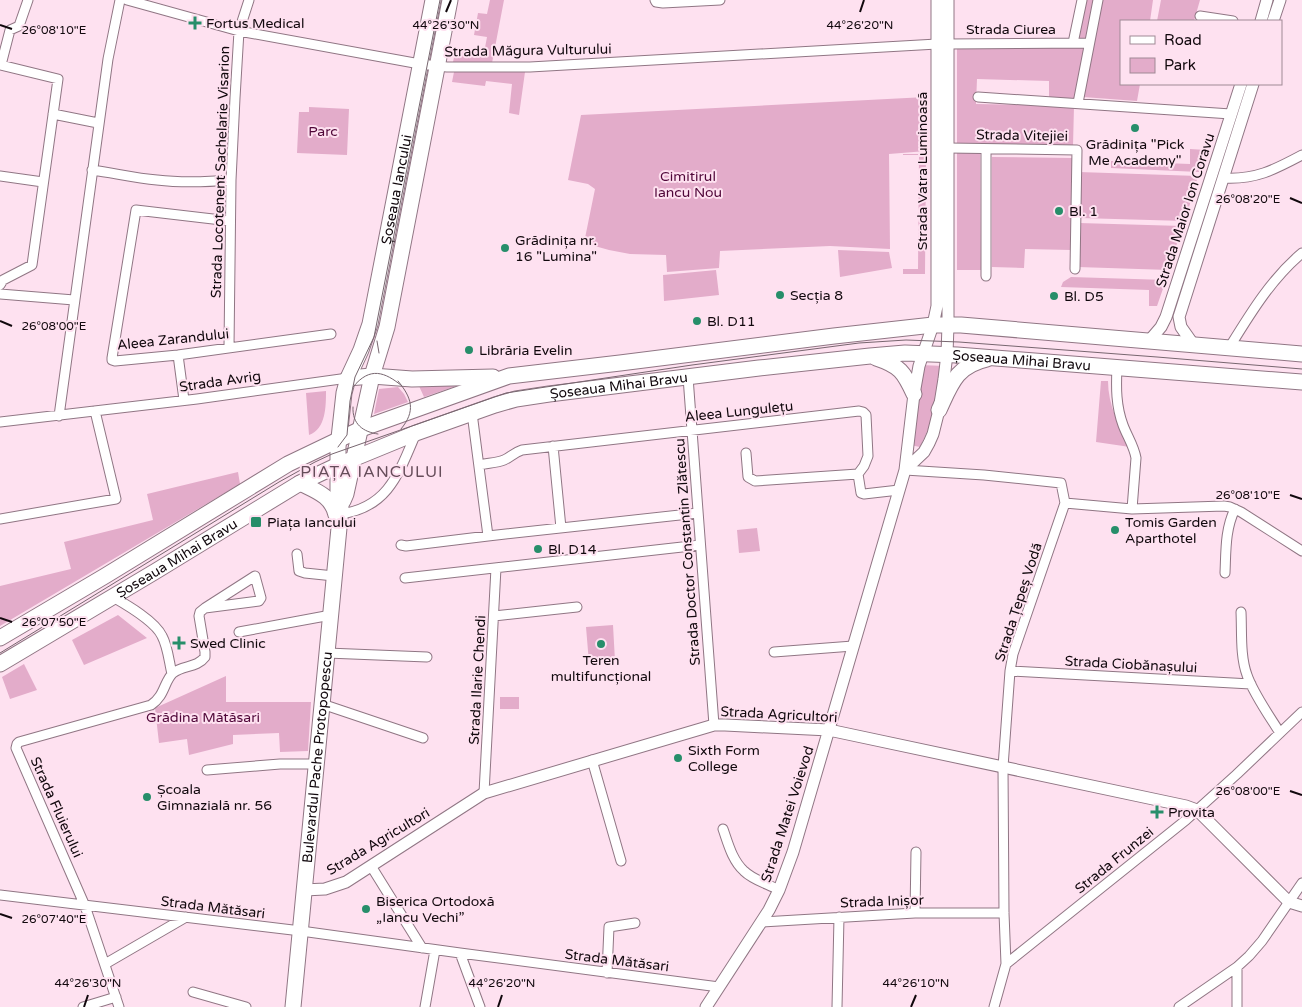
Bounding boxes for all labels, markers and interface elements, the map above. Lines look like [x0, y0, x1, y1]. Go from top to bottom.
place label: Fortus Medical [206, 15, 304, 32]
marker: Fortus Medical [188, 16, 202, 30]
text: 44°26'30"N [413, 18, 480, 32]
text: 44°26'20"N [827, 18, 894, 32]
legend [1120, 20, 1282, 85]
street label: Strada Ciurea [966, 21, 1056, 38]
text: 26°08'10"E [22, 23, 87, 37]
text: Road [1164, 31, 1202, 49]
street label: Strada Măgura Vulturului [444, 41, 612, 60]
street label: Strada Locotenent Sachelarie Visarion [208, 46, 233, 298]
text: Park [1164, 56, 1196, 74]
street label: Strada Vatra Luminoasă [914, 92, 931, 250]
marker: Grădinița "Pick Me Academy" [1129, 122, 1141, 134]
park label: Parc [308, 123, 338, 140]
street label: Strada Vitejiei [976, 126, 1068, 145]
street label: Strada Maior Ion Coravu [1152, 131, 1218, 289]
street label: Șoseaua Iancului [378, 133, 416, 246]
place label: Grădinița "Pick Me Academy" [1086, 136, 1185, 169]
park label: Cimitirul Iancu Nou [654, 168, 722, 201]
text: 26°08'20"E [1216, 192, 1281, 206]
place label: Bl. 1 [1069, 203, 1098, 220]
marker: Bl. 1 [1053, 205, 1065, 217]
place label: Grădinița nr. 16 "Lumina" [515, 232, 597, 265]
marker: Grădinița nr. 16 "Lumina" [499, 242, 511, 254]
place label: Secția 8 [790, 287, 843, 304]
place label: Bl. D5 [1064, 288, 1104, 305]
marker: Secția 8 [774, 289, 786, 301]
marker: Bl. D5 [1048, 290, 1060, 302]
place label: Bl. D11 [707, 313, 755, 330]
marker: Bl. D11 [691, 315, 703, 327]
text: 26°08'00"E [22, 319, 87, 333]
street label: Aleea Zarandului [116, 325, 230, 354]
place label: Librăria Evelin [479, 342, 572, 359]
marker: Librăria Evelin [463, 344, 475, 356]
street label: Șoseaua Mihai Bravu [952, 347, 1091, 374]
street label: Strada Avrig [178, 367, 262, 396]
street label: Șoseaua Mihai Bravu [549, 369, 689, 403]
street label: Aleea Lungulețu [684, 397, 794, 426]
street label: Strada Doctor Constantin Zlătescu [671, 438, 704, 666]
district label: PIAȚA IANCULUI [300, 462, 444, 482]
text: 26°08'10"E [1216, 488, 1281, 502]
place label: Piața Iancului [267, 514, 356, 531]
place label: Tomis Garden Aparthotel [1125, 514, 1217, 547]
street label: Șoseaua Mihai Bravu [113, 515, 241, 602]
marker: Piața Iancului [249, 515, 263, 529]
marker: Tomis Garden Aparthotel [1109, 524, 1121, 536]
place label: Bl. D14 [548, 541, 597, 558]
street label: Strada Țepeș Vodă [991, 541, 1046, 664]
marker: Bl. D14 [532, 543, 544, 555]
text: 26°07'50"E [22, 615, 87, 629]
street label: Strada Ilarie Chendi [466, 615, 489, 745]
place label: Swed Clinic [190, 635, 266, 652]
marker: Swed Clinic [172, 636, 186, 650]
marker: Teren multifuncțional [595, 638, 607, 650]
street label: Bulevardul Pache Protopopescu [299, 651, 336, 864]
place label: Teren multifuncțional [551, 652, 651, 685]
street label: Strada Ciobănașului [1064, 653, 1198, 676]
street label: Strada Agricultori [720, 703, 838, 726]
park label: Grădina Mătăsari [146, 709, 260, 726]
place label: Sixth Form College [688, 742, 760, 775]
street label: Strada Matei Voievod [757, 744, 818, 884]
marker: Sixth Form College [672, 752, 684, 764]
street label: Strada Fluierului [27, 754, 86, 860]
place label: Școala Gimnazială nr. 56 [157, 781, 272, 814]
text: 26°08'00"E [1216, 784, 1281, 798]
marker: Școala Gimnazială nr. 56 [141, 791, 153, 803]
street label: Strada Agricultori [324, 804, 433, 879]
place label: Provita [1168, 804, 1215, 821]
marker: Provita [1150, 805, 1164, 819]
street label: Strada Frunzei [1072, 824, 1157, 897]
street label: Strada Inișor [840, 892, 925, 911]
street label: Strada Mătăsari [160, 893, 266, 922]
place label: Biserica Ortodoxă „Iancu Vechi” [376, 893, 495, 926]
marker: Biserica Ortodoxă „Iancu Vechi” [360, 903, 372, 915]
text: 26°07'40"E [22, 912, 87, 926]
street label: Strada Mătăsari [564, 946, 670, 975]
text: 44°26'30"N [55, 976, 122, 990]
text: 44°26'20"N [469, 976, 536, 990]
text: 44°26'10"N [883, 976, 950, 990]

